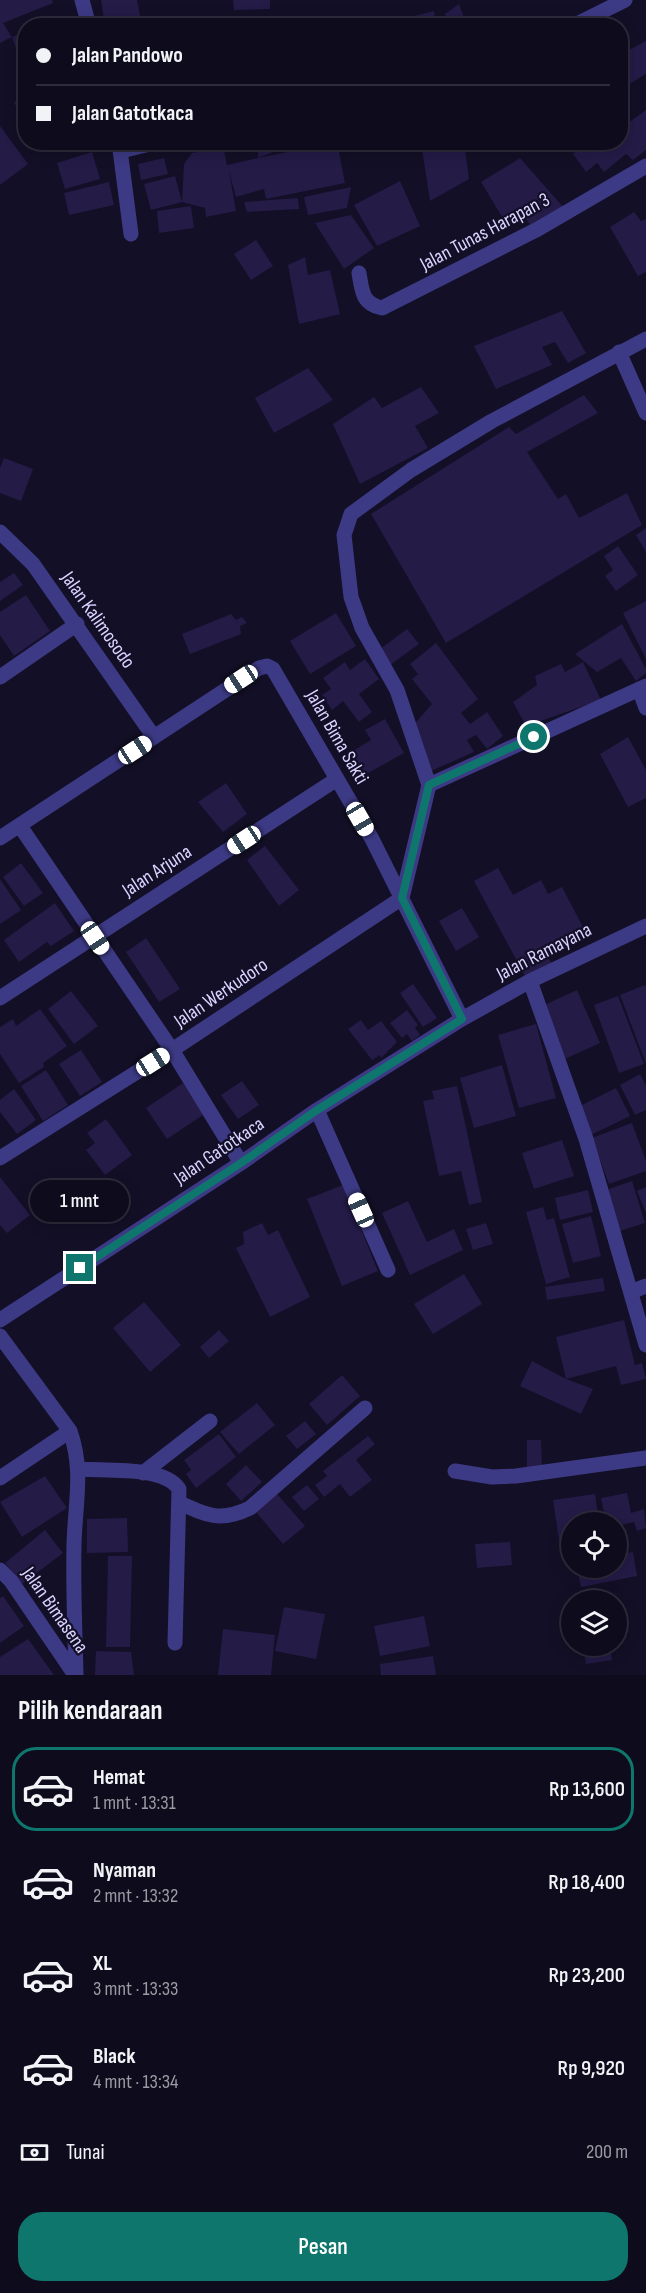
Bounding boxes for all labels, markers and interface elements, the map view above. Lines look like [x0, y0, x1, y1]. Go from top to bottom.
text: Jalan Pandowo [72, 42, 183, 69]
text: Jalan Gatotkaca [72, 100, 193, 127]
street label: Jalan Tunas Harapan 3 [415, 188, 554, 277]
street label: Jalan Kalimosodo [55, 566, 140, 673]
car [221, 662, 261, 696]
street label: Jalan Bima Sakti [300, 685, 374, 788]
route start [520, 723, 547, 750]
car [115, 733, 155, 767]
car [343, 799, 377, 839]
car [224, 823, 264, 857]
street label: Jalan Arjuna [117, 840, 196, 903]
car [77, 918, 113, 958]
street label: Jalan Ramayana [492, 918, 596, 987]
street label: Jalan Werkudoro [169, 953, 272, 1034]
car [133, 1045, 173, 1079]
street label: Jalan Gatotkaca [168, 1112, 269, 1190]
callout: 1 mnt [31, 1181, 130, 1223]
text: 1 mnt [60, 1189, 99, 1213]
car [345, 1190, 377, 1230]
route end [66, 1254, 93, 1281]
map controls [561, 1512, 627, 1656]
button: locate [561, 1512, 627, 1578]
street label: Jalan Bimasena [16, 1562, 93, 1658]
button: layers [561, 1590, 627, 1656]
text: Pilih kendaraan [18, 1695, 163, 1727]
icon: car [21, 1762, 75, 1816]
text: Hemat [93, 1764, 145, 1791]
text: Rp 13,600 [549, 1776, 625, 1803]
text: 1 mnt · 13:31 [93, 1791, 176, 1815]
icon: car [21, 1855, 75, 1909]
text: Nyaman [93, 1857, 156, 1884]
text: Rp 18,400 [548, 1869, 625, 1896]
text: 2 mnt · 13:32 [93, 1884, 178, 1908]
icon: car [21, 1948, 75, 2002]
text: XL [93, 1950, 112, 1977]
text: Rp 23,200 [548, 1962, 625, 1989]
text: 3 mnt · 13:33 [93, 1977, 178, 2001]
icon: car [21, 2041, 75, 2095]
text: Black [93, 2043, 135, 2070]
text: Rp 9,920 [558, 2055, 625, 2082]
text: 4 mnt · 13:34 [93, 2070, 178, 2094]
icon: cash [18, 2136, 51, 2169]
text: Tunai [66, 2139, 105, 2166]
text: 200 m [586, 2140, 628, 2164]
button: Pesan [18, 2212, 628, 2281]

